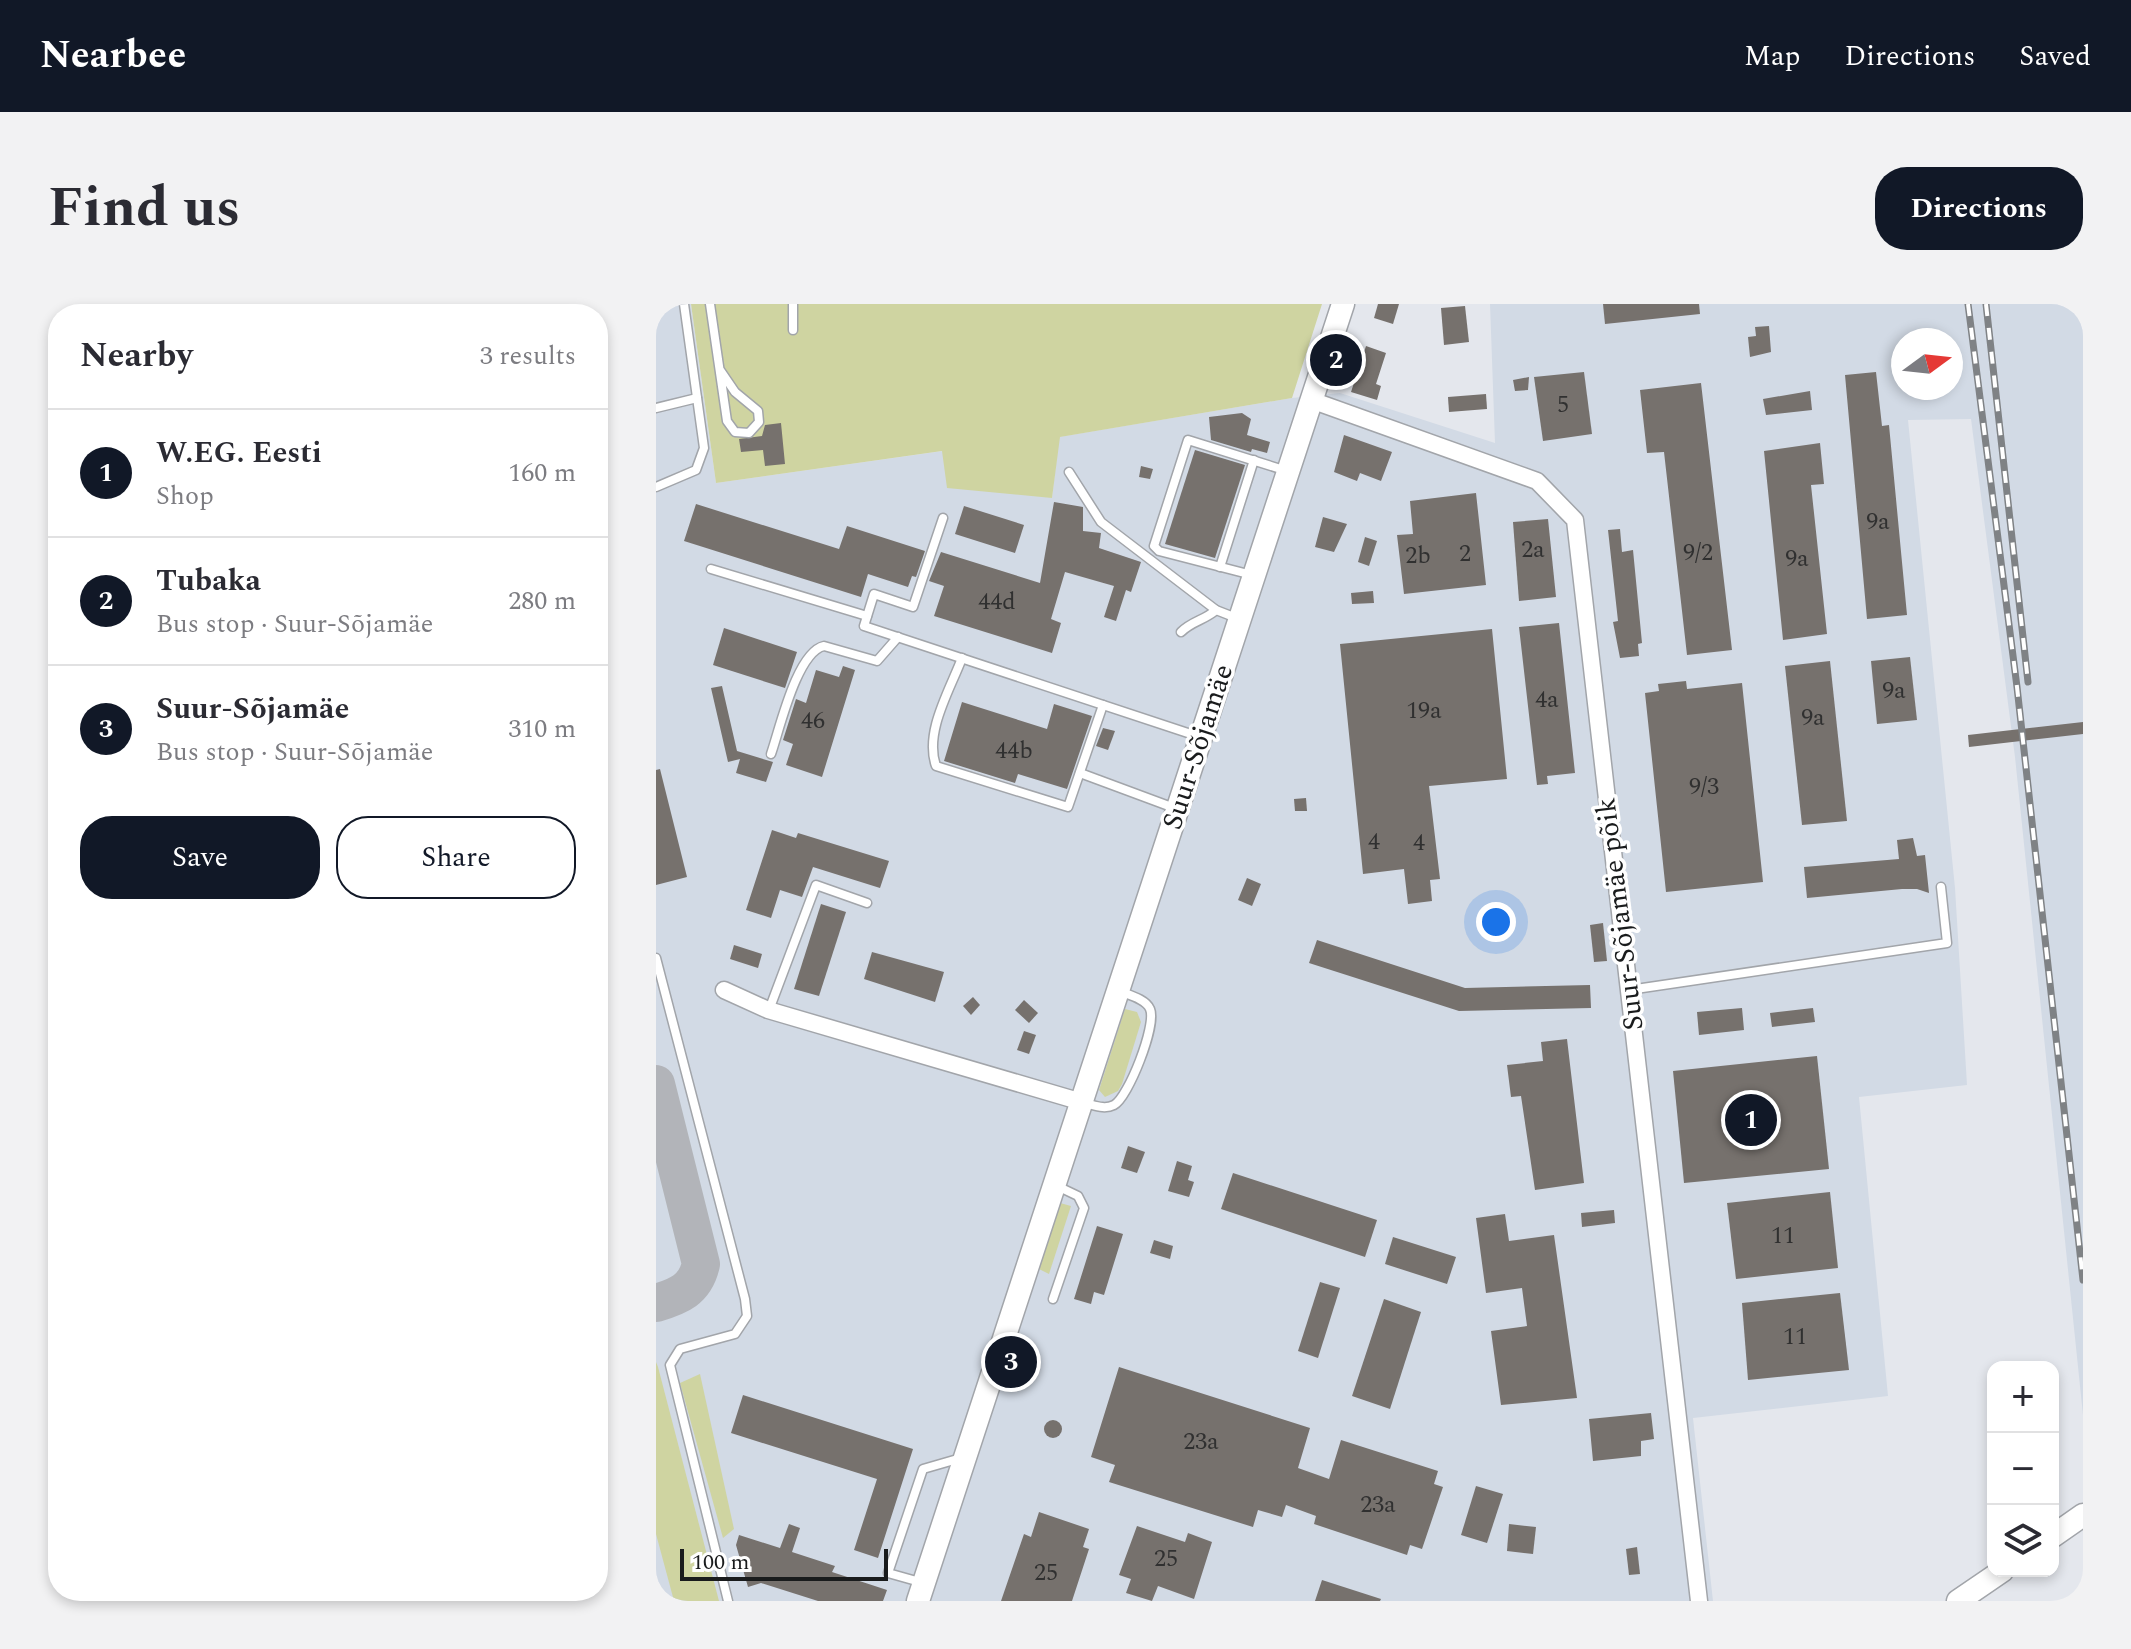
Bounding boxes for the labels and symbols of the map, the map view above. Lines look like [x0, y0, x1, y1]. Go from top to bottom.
north arrow [1891, 328, 1963, 400]
pin: 2 [1310, 330, 1362, 390]
house number: 5 [1557, 387, 1569, 423]
house number: 9a [1866, 504, 1890, 540]
house number: 2a [1521, 532, 1545, 568]
house number: 9/2 [1683, 535, 1713, 571]
house number: 2 [1459, 536, 1471, 572]
house number: 2b [1405, 538, 1431, 574]
house number: 9a [1785, 541, 1809, 577]
house number: 44d [978, 584, 1016, 620]
street label: Suur-Sõjamäe [1151, 659, 1245, 835]
house number: 9a [1882, 673, 1906, 709]
house number: 4a [1535, 682, 1559, 718]
house number: 19a [1406, 693, 1442, 729]
house number: 9a [1801, 700, 1825, 736]
house number: 46 [801, 703, 825, 739]
house number: 44b [995, 733, 1033, 769]
house number: 9/3 [1689, 769, 1719, 805]
street label: Suur-Sõjamäe põik [1584, 795, 1656, 1033]
house number: 4 [1368, 824, 1380, 860]
house number: 4 [1413, 825, 1425, 861]
your location [1476, 902, 1516, 942]
pin: 1 [1725, 1090, 1777, 1150]
house number: 11 [1771, 1218, 1795, 1254]
house number: 11 [1783, 1319, 1807, 1355]
pin: 3 [985, 1332, 1037, 1392]
house number: 23a [1183, 1424, 1219, 1460]
house number: 23a [1360, 1487, 1396, 1523]
house number: 25 [1154, 1541, 1178, 1577]
scale bar [680, 1545, 888, 1581]
house number: 25 [1034, 1555, 1058, 1591]

